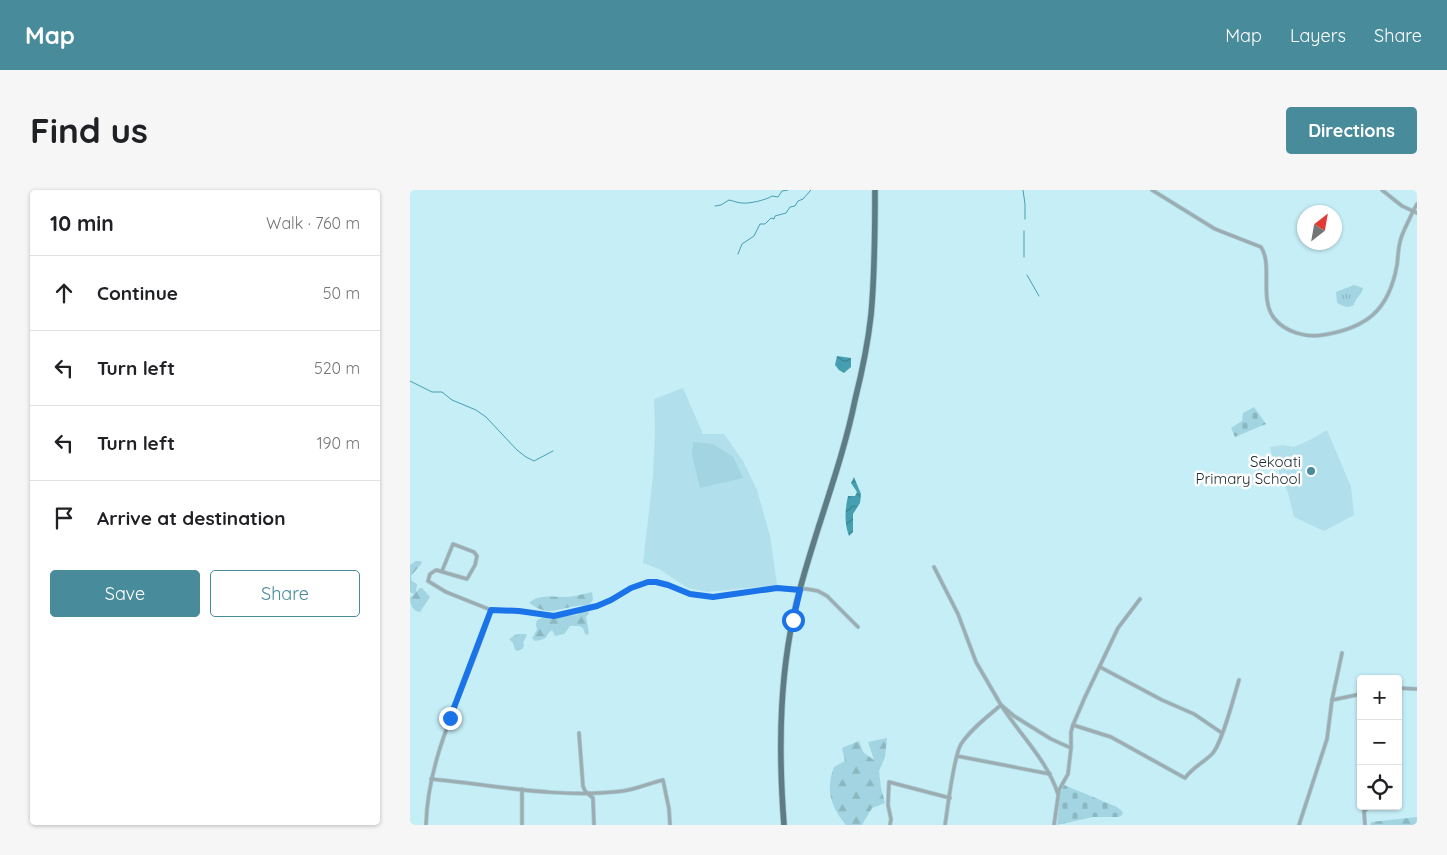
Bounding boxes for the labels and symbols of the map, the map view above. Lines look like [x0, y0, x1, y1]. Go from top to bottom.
north arrow [1297, 205, 1342, 250]
place label: Sekoati Primary School [1196, 452, 1301, 488]
marker: Sekoati Primary School [1305, 465, 1317, 477]
route start [782, 609, 805, 632]
route end [439, 707, 462, 730]

